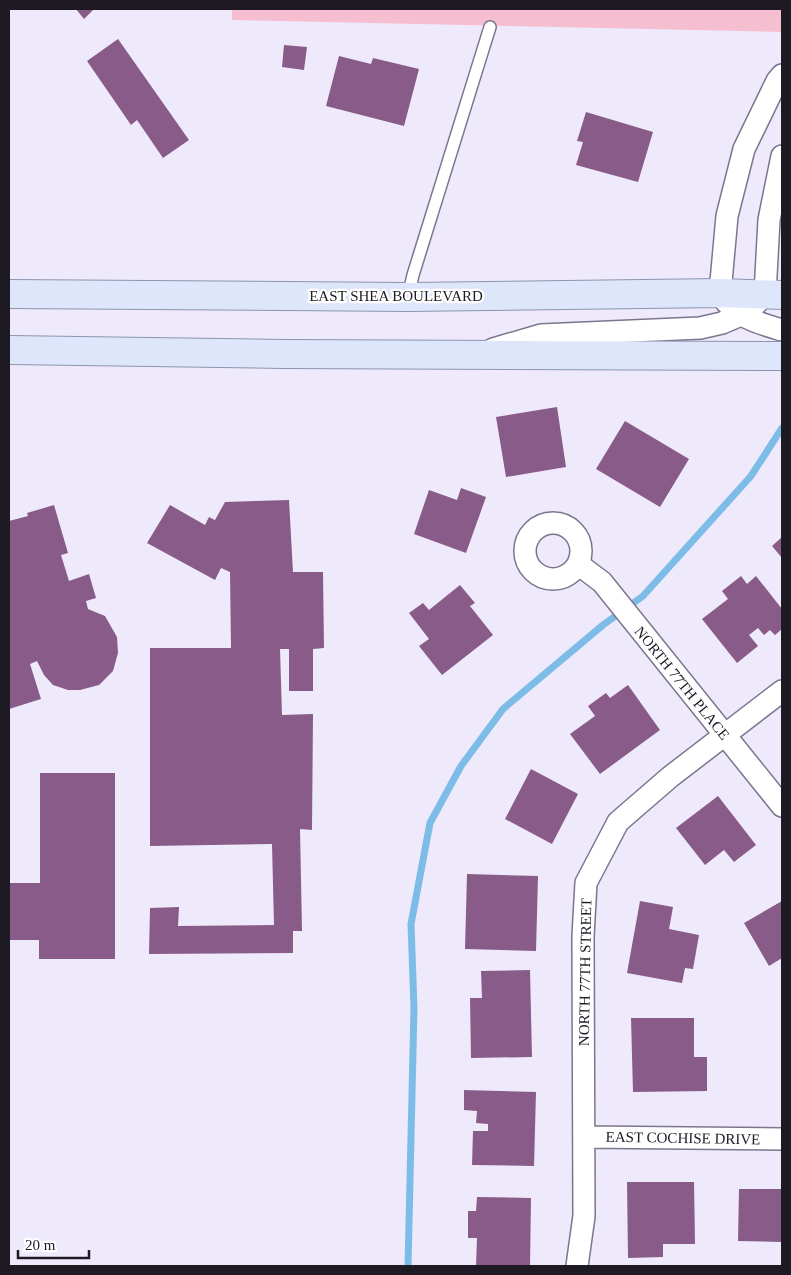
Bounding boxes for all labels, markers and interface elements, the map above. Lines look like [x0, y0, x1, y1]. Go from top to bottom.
street label: EAST SHEA BOULEVARD [309, 288, 483, 304]
street label: NORTH 77TH PLACE [631, 623, 733, 743]
street label: NORTH 77TH STREET [576, 898, 594, 1046]
street label: EAST COCHISE DRIVE [606, 1129, 760, 1147]
scale bar [18, 1228, 89, 1260]
text: 20 m [25, 1237, 56, 1253]

